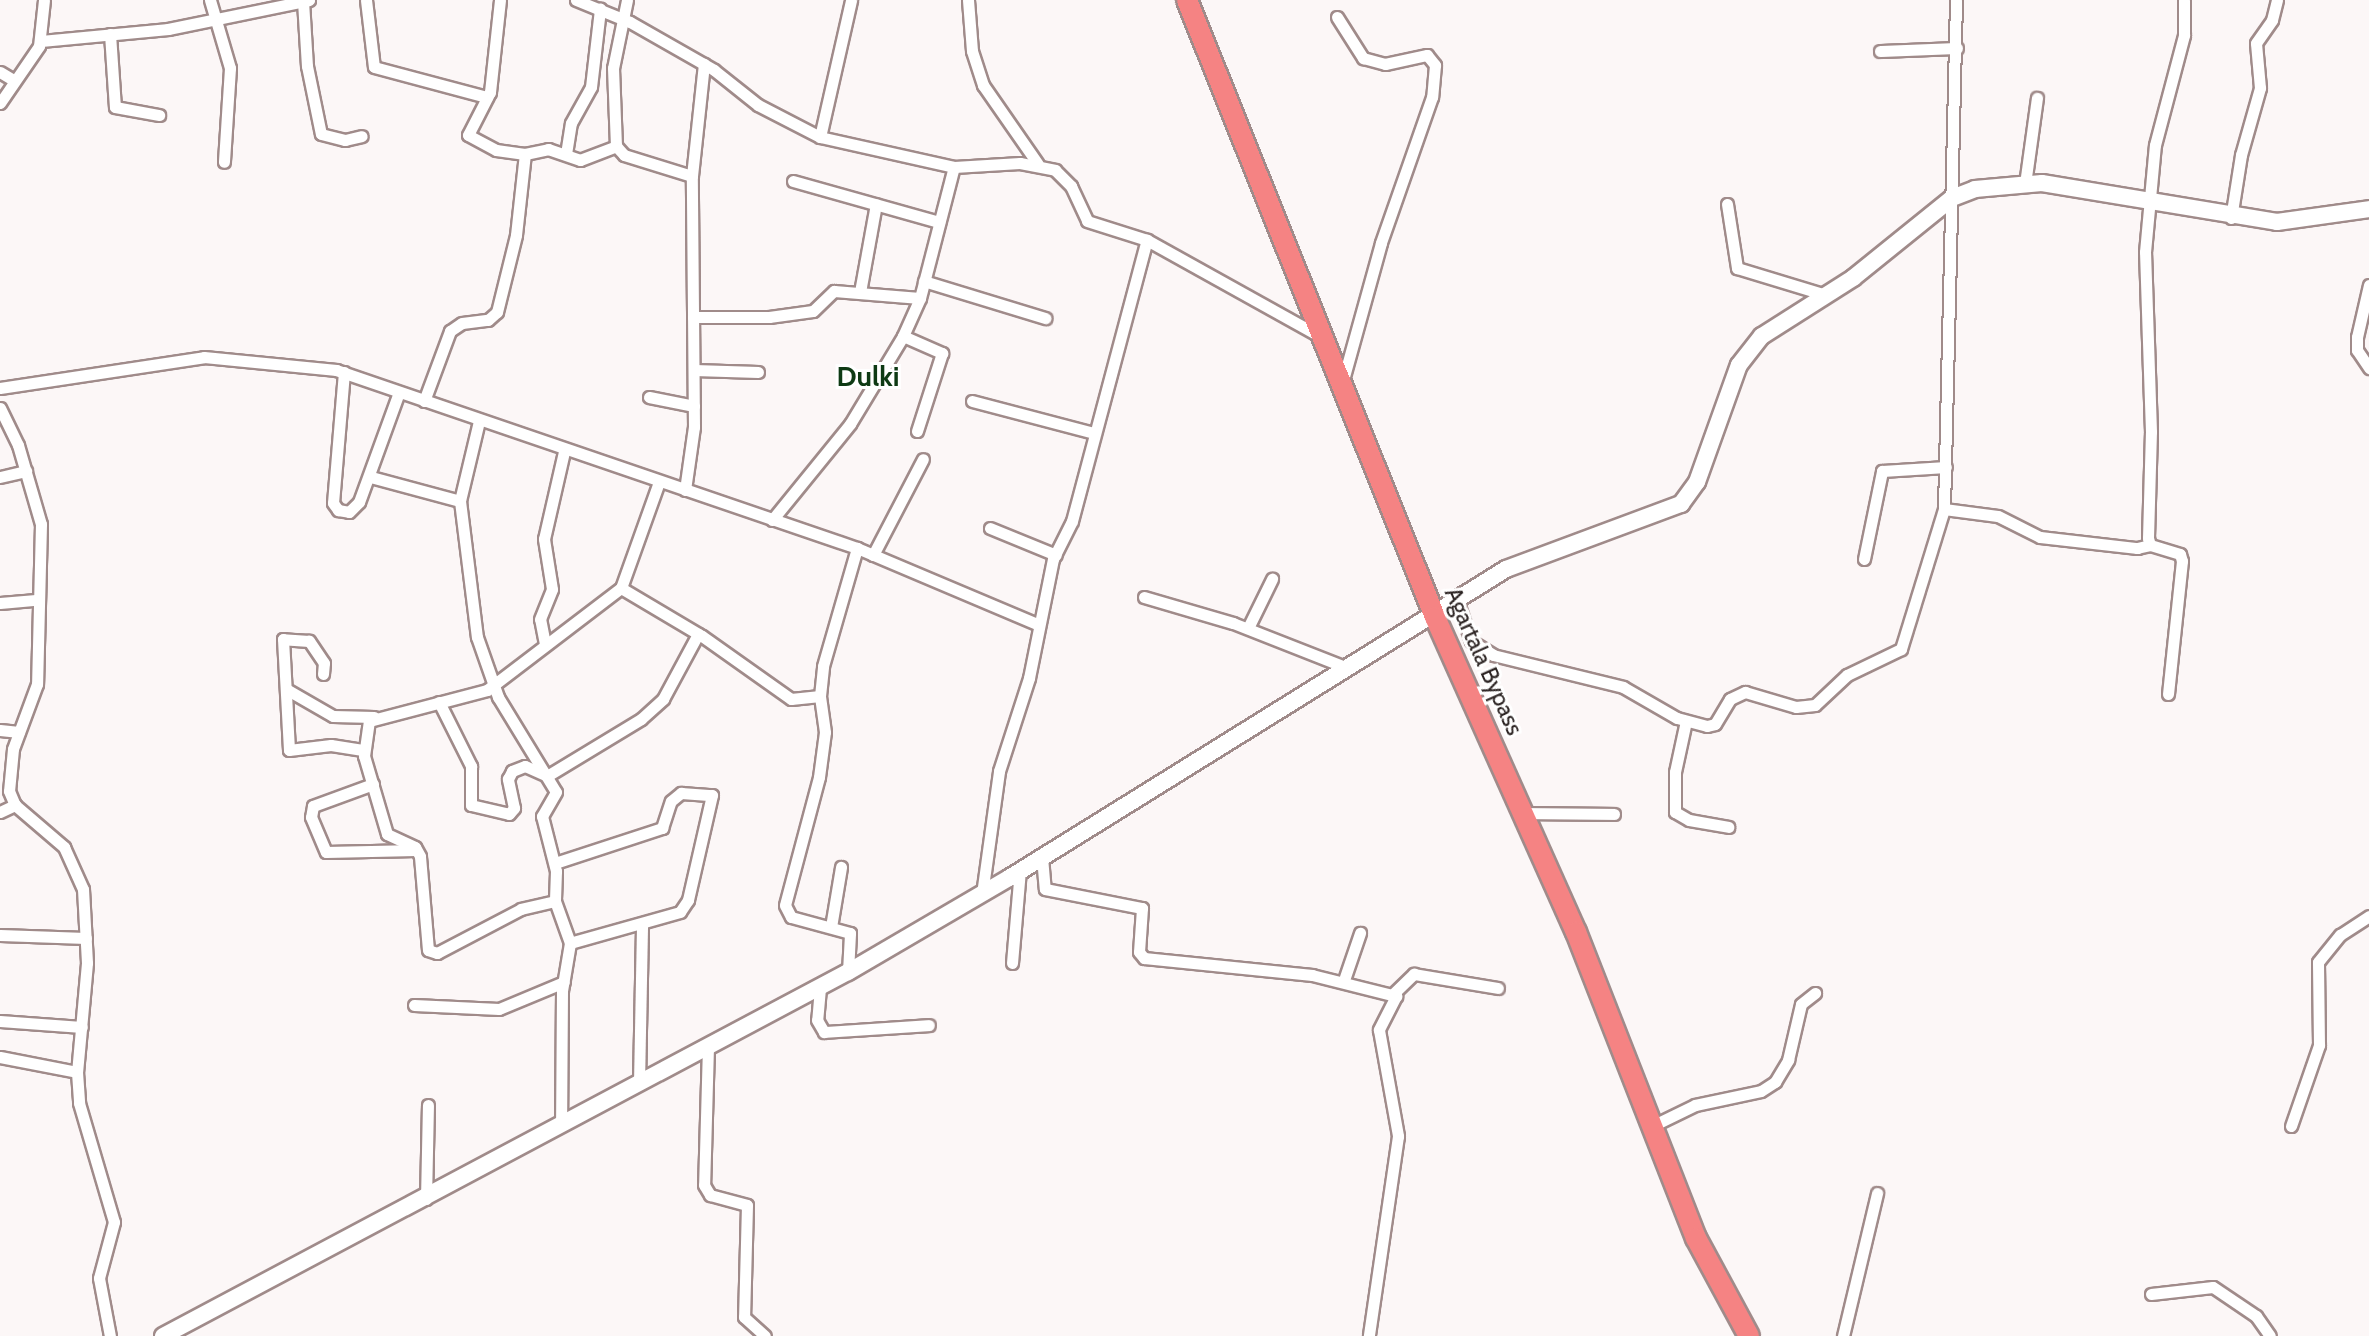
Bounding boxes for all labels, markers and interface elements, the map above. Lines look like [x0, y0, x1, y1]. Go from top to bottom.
district label: Dulki [836, 359, 900, 393]
street label: Agartala Bypass [1439, 583, 1529, 739]

